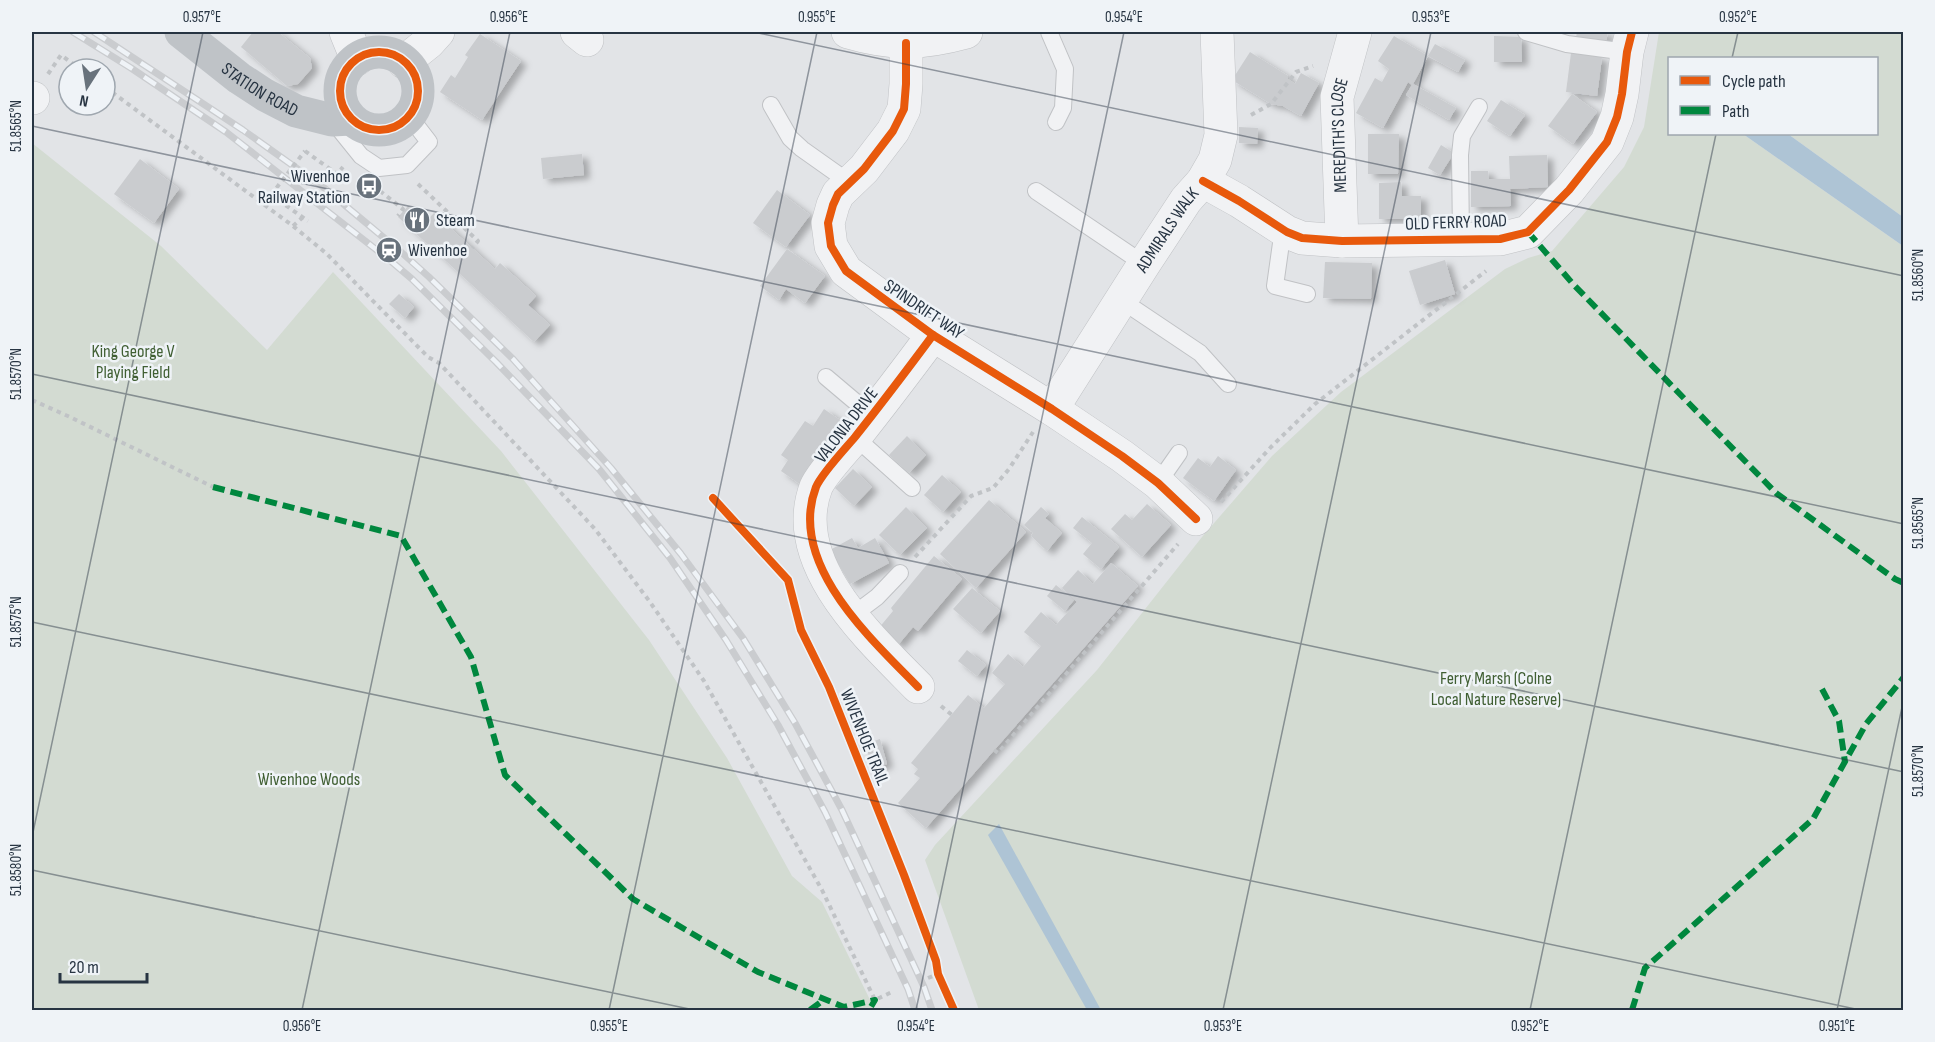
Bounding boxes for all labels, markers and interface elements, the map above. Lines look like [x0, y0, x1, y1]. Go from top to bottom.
text: 0.957°E [183, 8, 221, 27]
text: 0.956°E [490, 8, 528, 27]
text: 0.955°E [798, 8, 836, 27]
text: 0.954°E [1105, 8, 1143, 27]
text: 0.953°E [1412, 8, 1450, 27]
text: 0.952°E [1719, 8, 1757, 27]
north arrow [57, 57, 117, 117]
legend [1668, 57, 1878, 135]
street label: STATION ROAD [217, 58, 302, 121]
text: Cycle path [1722, 71, 1786, 92]
street label: MEREDITH'S CLOSE [1326, 75, 1353, 193]
text: N [78, 90, 90, 110]
text: 51.8565°N [7, 100, 26, 152]
text: Path [1722, 101, 1750, 122]
place label: Wivenhoe Railway Station [258, 166, 350, 208]
bus stop icon: Wivenhoe Railway Station [354, 171, 384, 201]
street label: ADMIRALS WALK [1131, 183, 1204, 277]
restaurant icon: Steam [402, 205, 432, 235]
place label: Steam [436, 210, 475, 231]
street label: OLD FERRY ROAD [1405, 210, 1507, 235]
station icon: Wivenhoe [374, 235, 404, 265]
place label: Wivenhoe [408, 240, 467, 261]
text: 51.8560°N [1909, 249, 1928, 301]
street label: SPINDRIFT WAY [880, 275, 968, 344]
park label: King George V Playing Field [92, 341, 175, 383]
text: 51.8570°N [7, 348, 26, 400]
street label: VALONIA DRIVE [810, 383, 882, 467]
text: 51.8565°N [1909, 497, 1928, 549]
text: 51.8575°N [7, 596, 26, 648]
park label: Ferry Marsh (Colne Local Nature Reserve) [1431, 668, 1561, 710]
street label: WIVENHOE TRAIL [836, 686, 893, 789]
text: 51.8570°N [1909, 745, 1928, 797]
park label: Wivenhoe Woods [258, 769, 360, 790]
text: 51.8580°N [7, 844, 26, 896]
scale bar [60, 946, 147, 984]
text: 20 m [69, 957, 99, 978]
text: 0.956°E [283, 1017, 321, 1036]
text: 0.955°E [590, 1017, 628, 1036]
text: 0.954°E [897, 1017, 935, 1036]
text: 0.953°E [1204, 1017, 1242, 1036]
text: 0.952°E [1511, 1017, 1549, 1036]
text: 0.951°E [1819, 1017, 1855, 1036]

